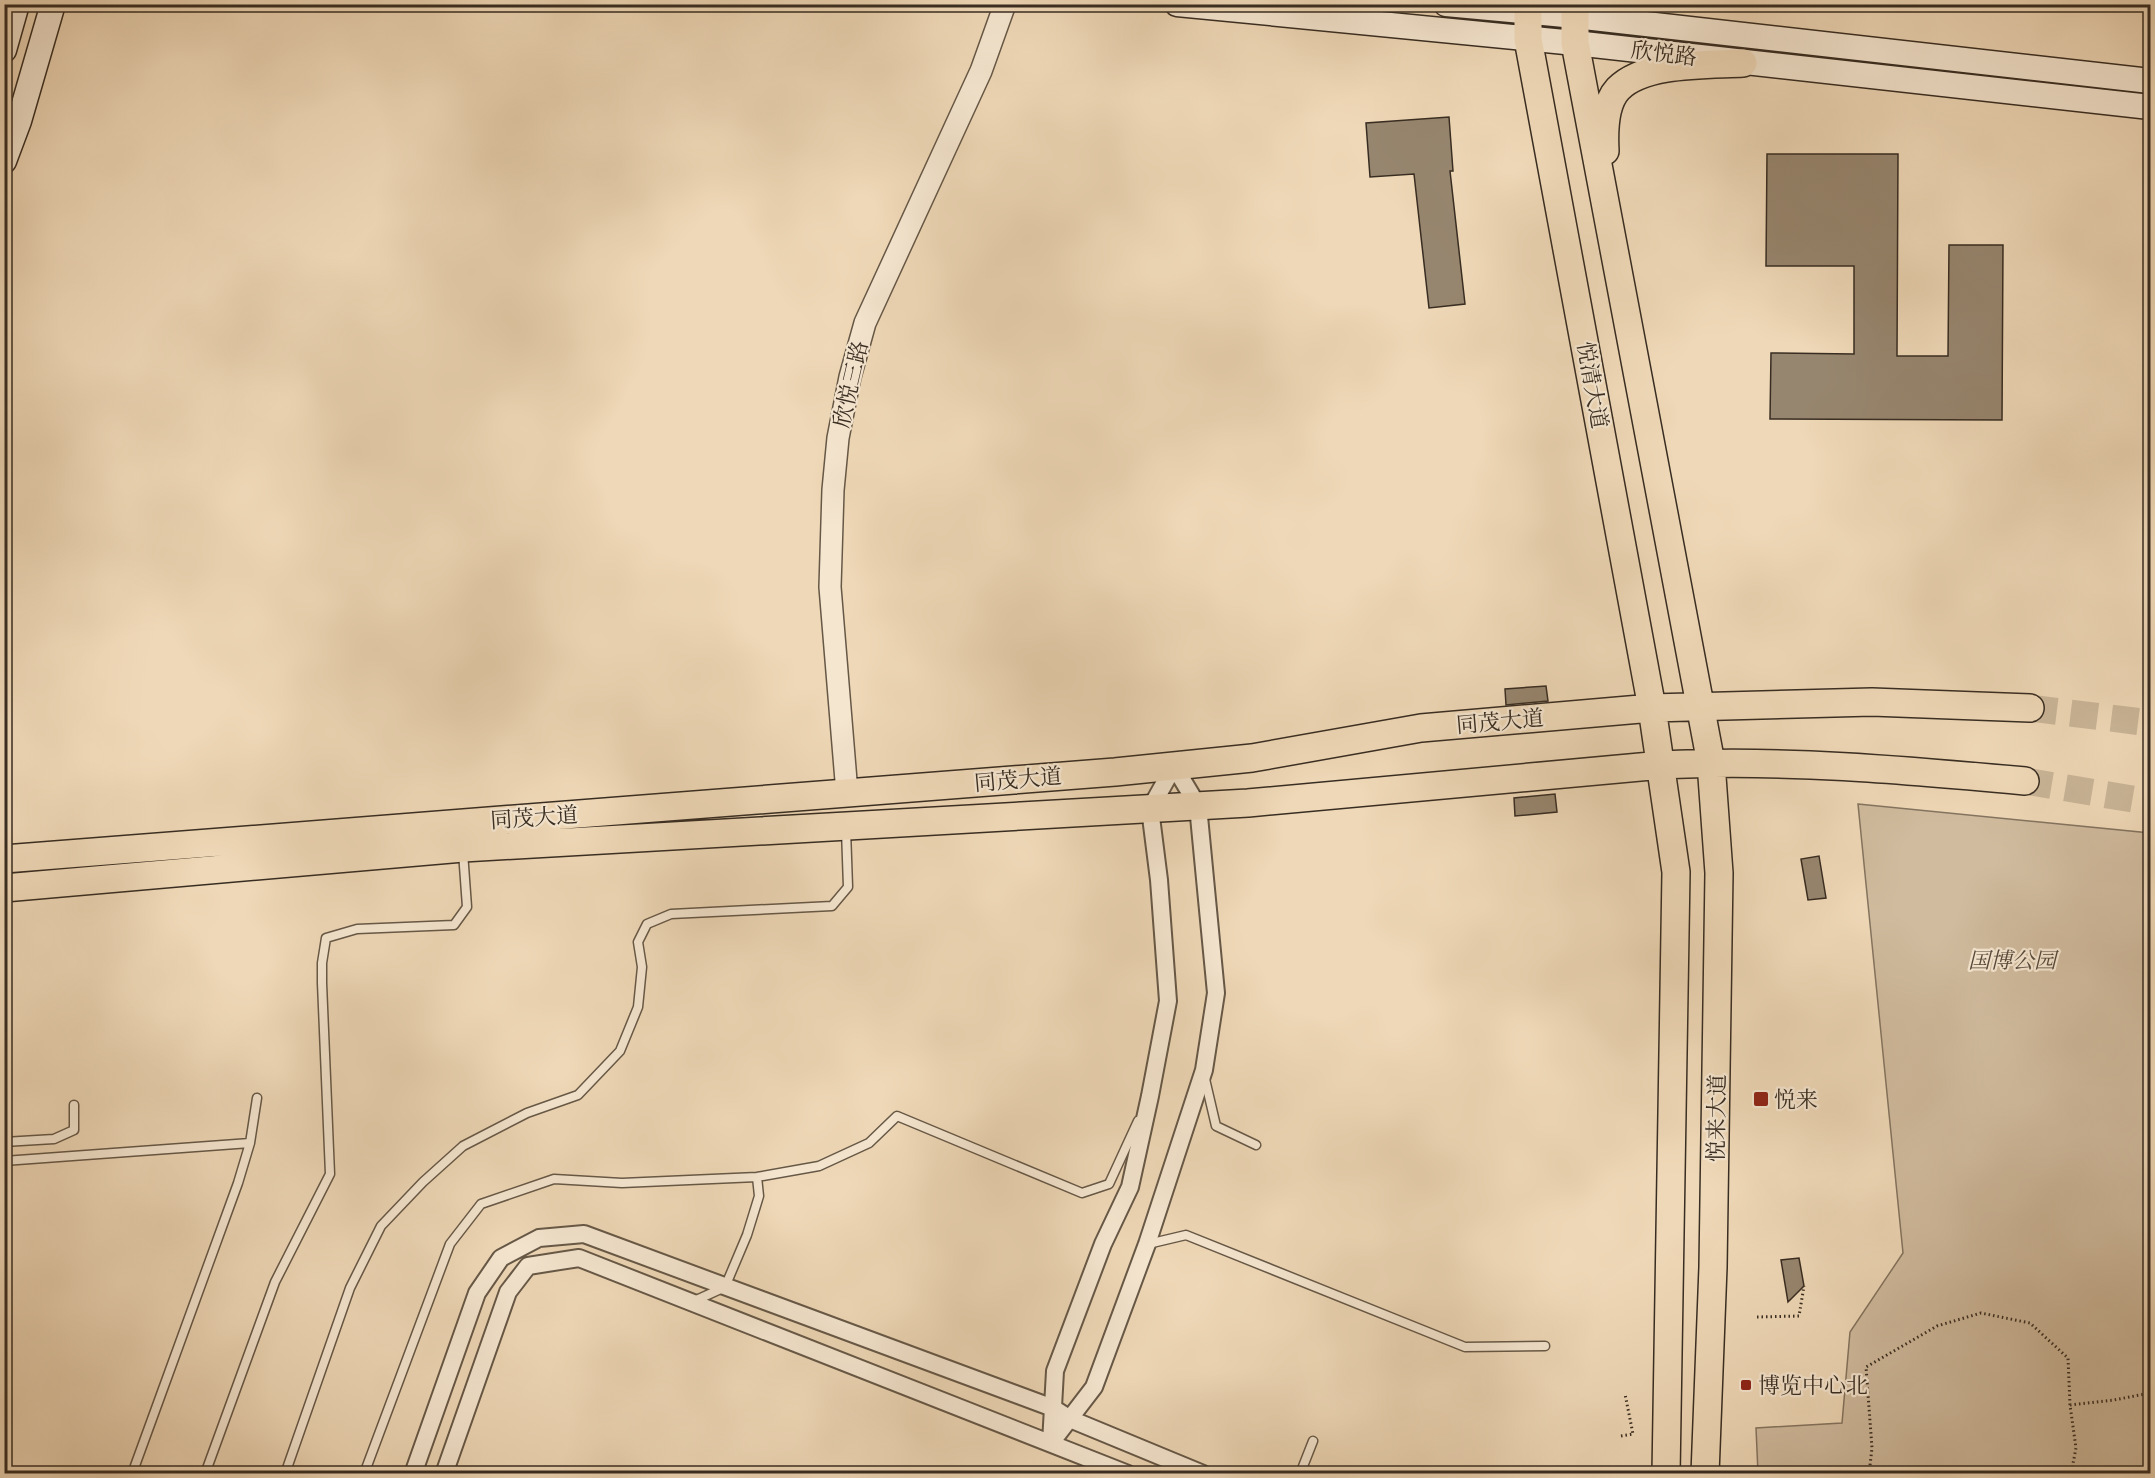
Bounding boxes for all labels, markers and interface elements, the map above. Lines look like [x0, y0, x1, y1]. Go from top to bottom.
street label: 欣悦路 [1630, 38, 1698, 70]
street label: 欣悦三路 [829, 339, 873, 430]
street label: 悦清大道 [1573, 340, 1611, 431]
street label: 同茂大道 [1455, 706, 1545, 738]
street label: 同茂大道 [973, 764, 1063, 796]
street label: 同茂大道 [489, 803, 579, 833]
park label: 国博公园 [1968, 949, 2059, 973]
street label: 悦来大道 [1704, 1074, 1730, 1162]
place label: 悦来 [1774, 1088, 1818, 1112]
marker: 悦来 [1752, 1090, 1770, 1108]
place label: 博览中心北 [1758, 1374, 1868, 1398]
marker: 博览中心北 [1739, 1378, 1753, 1392]

